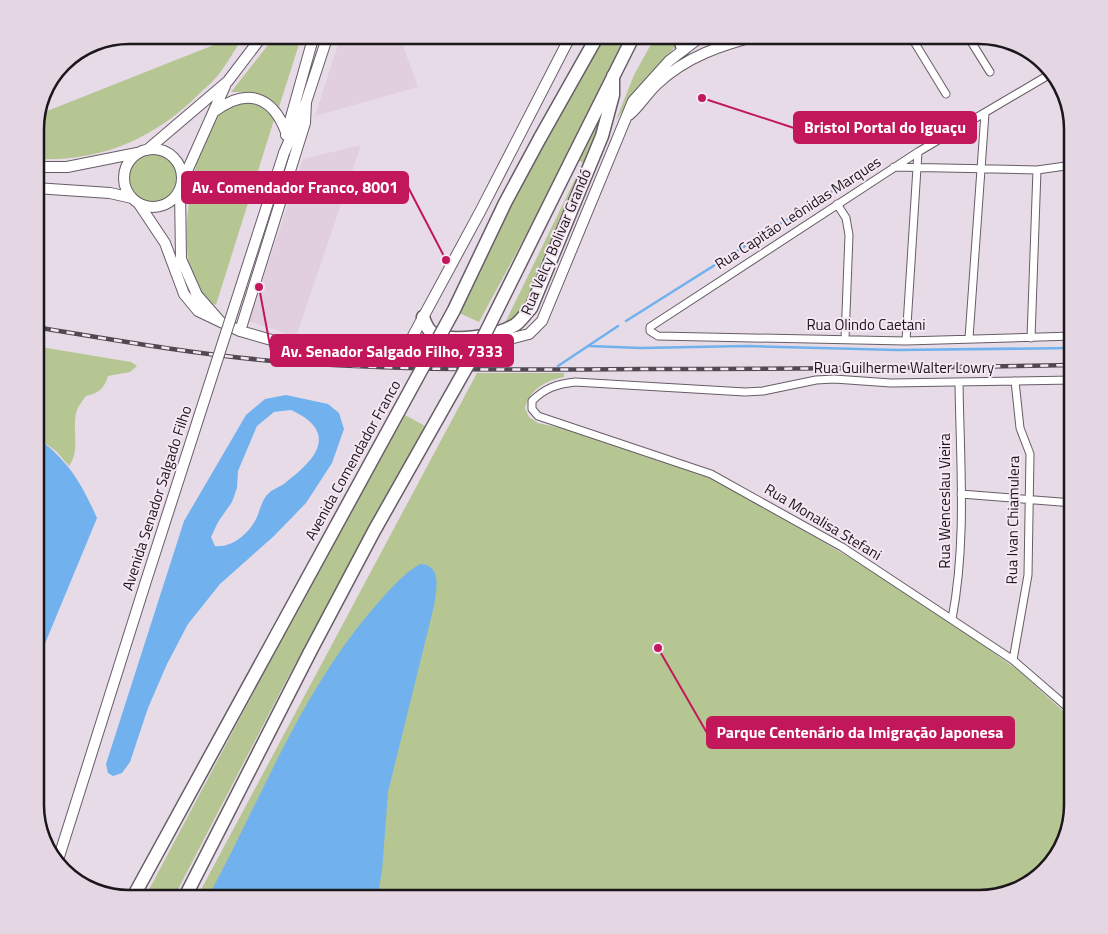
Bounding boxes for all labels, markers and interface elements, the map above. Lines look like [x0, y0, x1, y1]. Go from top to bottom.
callout: Bristol Portal do Iguaçu [794, 112, 976, 143]
text: Bristol Portal do Iguaçu [804, 115, 966, 139]
street label: Rua Capitão Leônidas Marques [710, 150, 885, 275]
street label: Rua Velcy Bolivar Grandó [514, 165, 597, 319]
callout: Av. Comendador Franco, 8001 [182, 172, 408, 203]
text: Av. Comendador Franco, 8001 [192, 175, 398, 199]
street label: Rua Olindo Caetani [806, 313, 926, 336]
callout: Av. Senador Salgado Filho, 7333 [271, 335, 513, 366]
text: Av. Senador Salgado Filho, 7333 [281, 339, 503, 363]
street label: Rua Guilherme Walter Lowry [814, 356, 994, 379]
street label: Avenida Comendador Franco [299, 375, 406, 544]
street label: Avenida Senador Salgado Filho [116, 402, 197, 593]
street label: Rua Wenceslau Vieira [933, 433, 956, 569]
street label: Rua Ivan Chiamulera [1000, 455, 1025, 585]
street label: Rua Monalisa Stefani [760, 477, 886, 566]
callout: Parque Centenário da Imigração Japonesa [707, 717, 1014, 748]
text: Parque Centenário da Imigração Japonesa [717, 720, 1003, 744]

